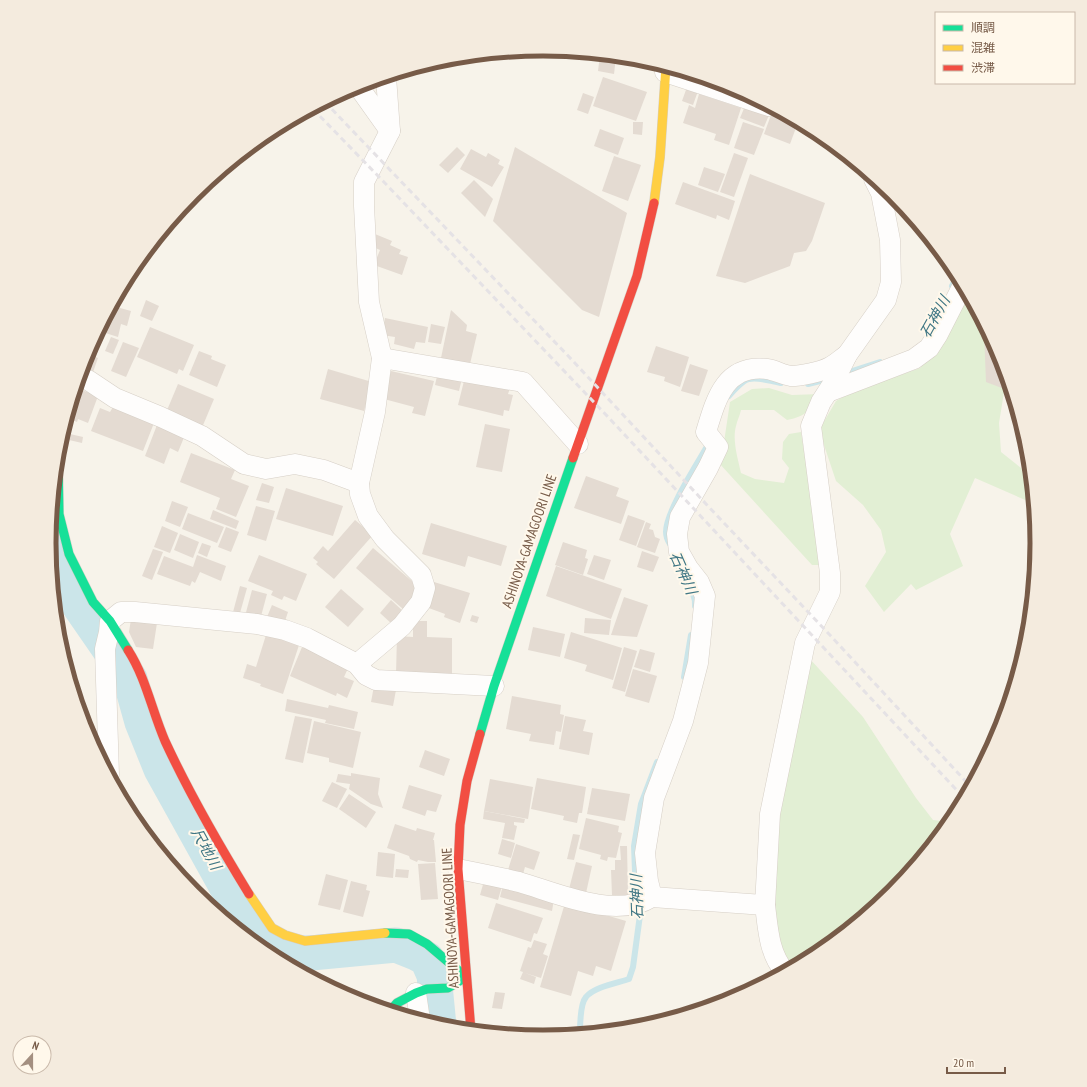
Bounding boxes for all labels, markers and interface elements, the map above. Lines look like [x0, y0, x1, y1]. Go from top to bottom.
legend [935, 12, 1075, 84]
text: 順調 [971, 20, 995, 35]
text: 混雑 [971, 40, 995, 55]
text: 渋滞 [971, 60, 995, 75]
water label: 石神川 [915, 291, 955, 341]
street label: ASHINOYA-GAMAGOORI LINE [498, 472, 560, 610]
water label: 石神川 [666, 548, 702, 599]
water label: 尺地川 [187, 824, 227, 875]
street label: ASHINOYA-GAMAGOORI LINE [437, 847, 463, 989]
water label: 石神川 [626, 872, 647, 920]
north arrow [12, 1035, 52, 1075]
text: N [30, 1038, 41, 1053]
scale bar [947, 1049, 1005, 1075]
text: 20 m [953, 1055, 974, 1070]

